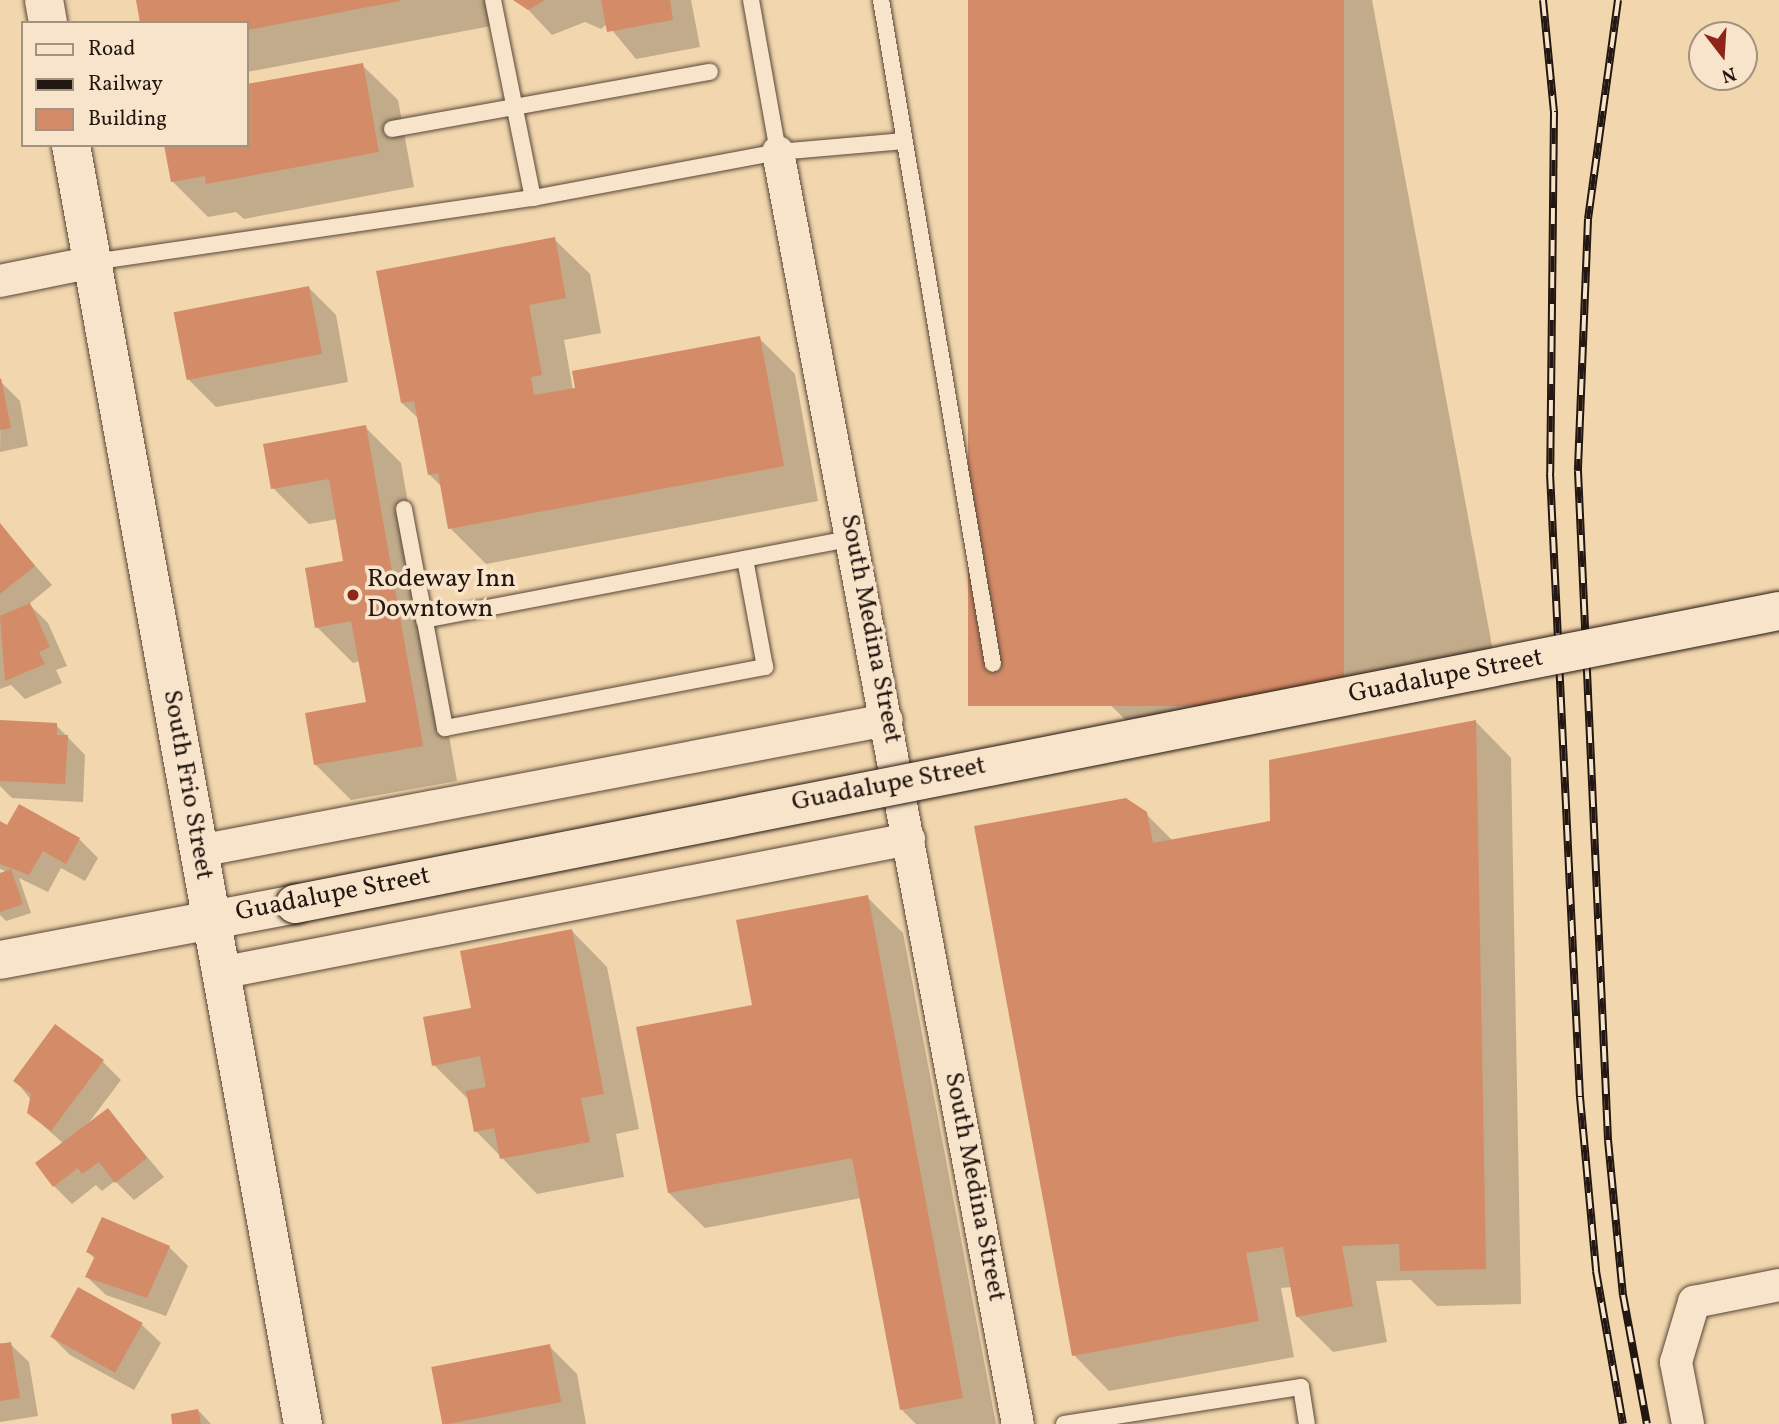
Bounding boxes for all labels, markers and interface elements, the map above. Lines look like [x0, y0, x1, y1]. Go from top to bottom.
legend [21, 21, 248, 147]
north arrow [1688, 21, 1758, 91]
text: Road [88, 35, 135, 64]
text: N [1718, 60, 1739, 89]
text: Railway [88, 70, 163, 99]
text: Building [88, 105, 167, 134]
street label: South Medina Street [832, 512, 908, 746]
place label: Rodeway Inn Downtown [367, 564, 517, 626]
marker: Rodeway Inn Downtown [345, 587, 361, 603]
street label: Guadalupe Street [1346, 643, 1546, 711]
street label: South Frio Street [155, 688, 219, 882]
street label: Guadalupe Street [789, 751, 989, 819]
street label: Guadalupe Street [233, 861, 433, 929]
street label: South Medina Street [936, 1070, 1012, 1304]

